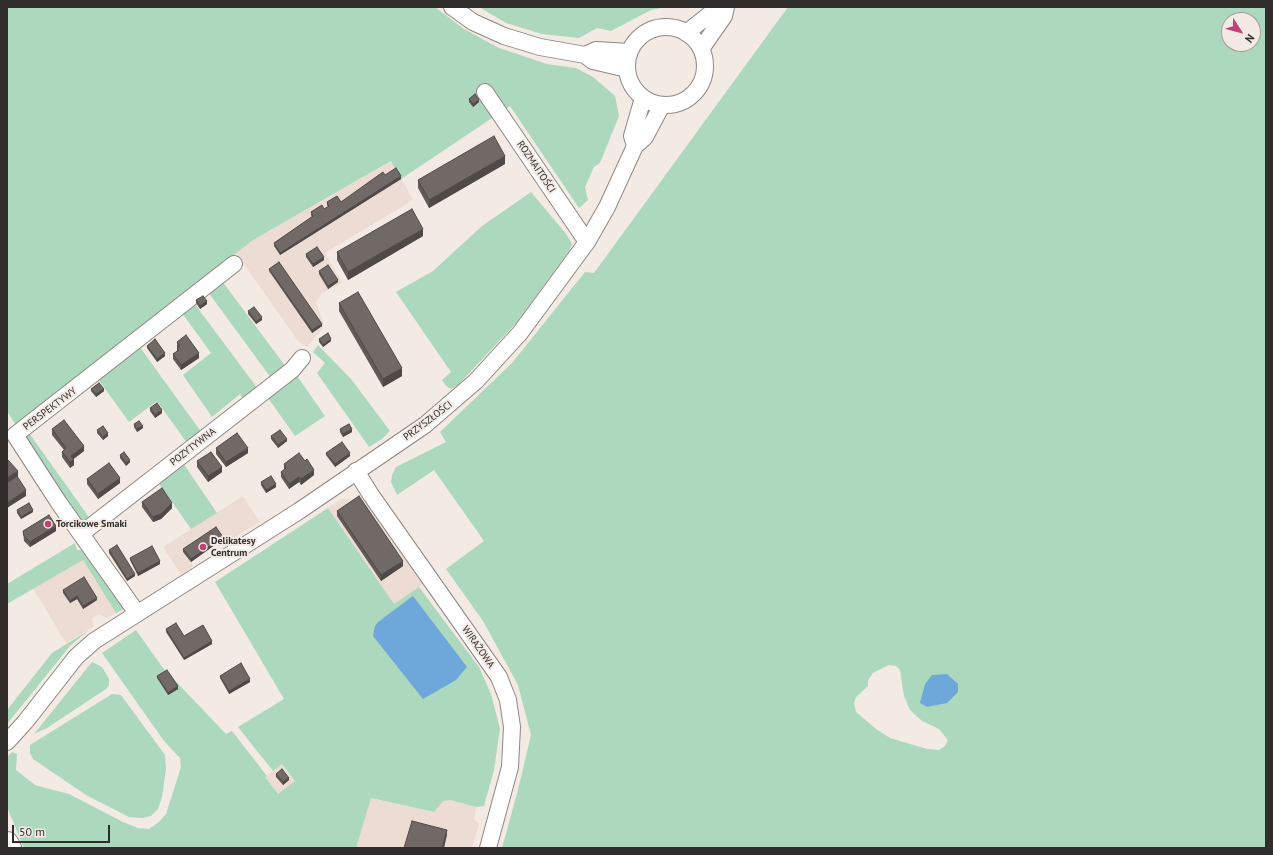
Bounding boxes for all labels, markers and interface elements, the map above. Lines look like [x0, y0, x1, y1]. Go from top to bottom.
north arrow [1221, 12, 1261, 52]
text: N [1242, 31, 1258, 46]
street label: ROZMAITOŚCI [514, 139, 558, 195]
street label: PERSPEKTYWY [21, 385, 79, 433]
street label: PRZYSZŁOŚCI [401, 399, 455, 443]
street label: POZYTYWNA [168, 425, 218, 469]
place label: Torcikowe Smaki [56, 518, 127, 530]
marker: Torcikowe Smaki [43, 519, 53, 529]
place label: Delikatesy Centrum [211, 535, 256, 558]
marker: Delikatesy Centrum [198, 542, 208, 552]
street label: WIRAŻOWA [459, 624, 497, 670]
scale bar [14, 817, 112, 843]
text: 50 m [19, 824, 45, 839]

